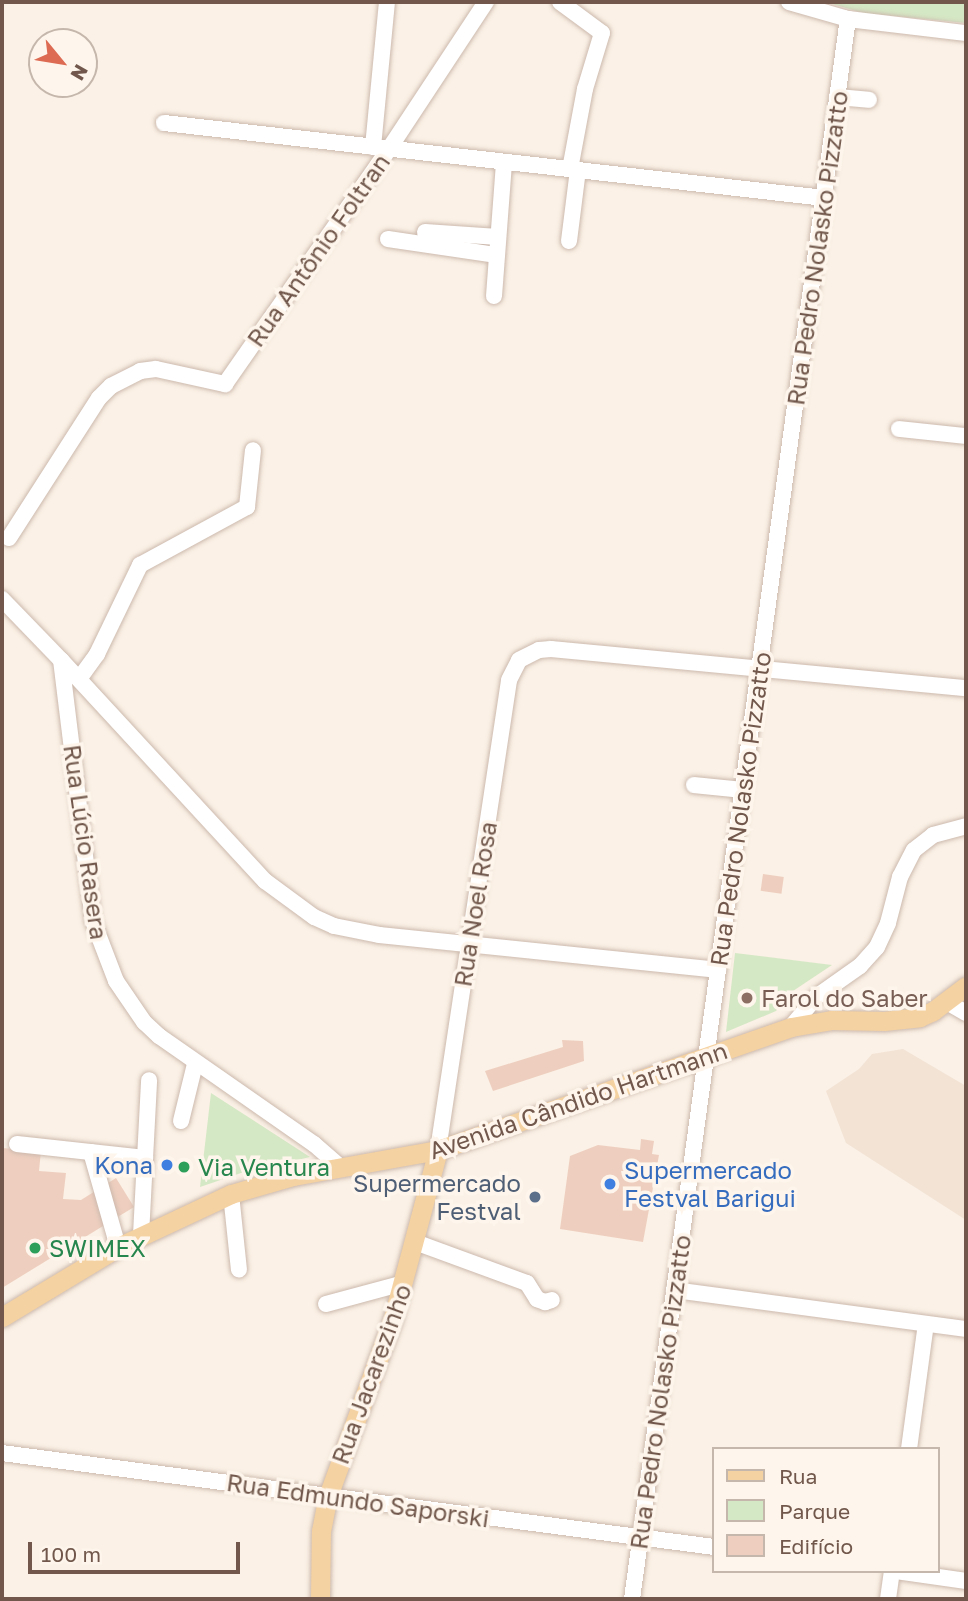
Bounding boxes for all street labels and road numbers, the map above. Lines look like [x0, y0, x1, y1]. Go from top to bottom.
street label: Rua Pedro Nolasko Pizzatto [781, 89, 853, 407]
street label: Rua Antônio Foltran [241, 148, 395, 352]
street label: Rua Pedro Nolasko Pizzatto [704, 650, 776, 968]
street label: Rua Lúcio Rasera [58, 743, 114, 941]
street label: Rua Noel Rosa [448, 819, 502, 989]
street label: Avenida Cândido Hartmann [425, 1035, 731, 1165]
street label: Rua Pedro Nolasko Pizzatto [624, 1233, 696, 1551]
street label: Rua Jacarezinho [325, 1280, 417, 1468]
street label: Rua Edmundo Saporski [225, 1467, 491, 1533]

